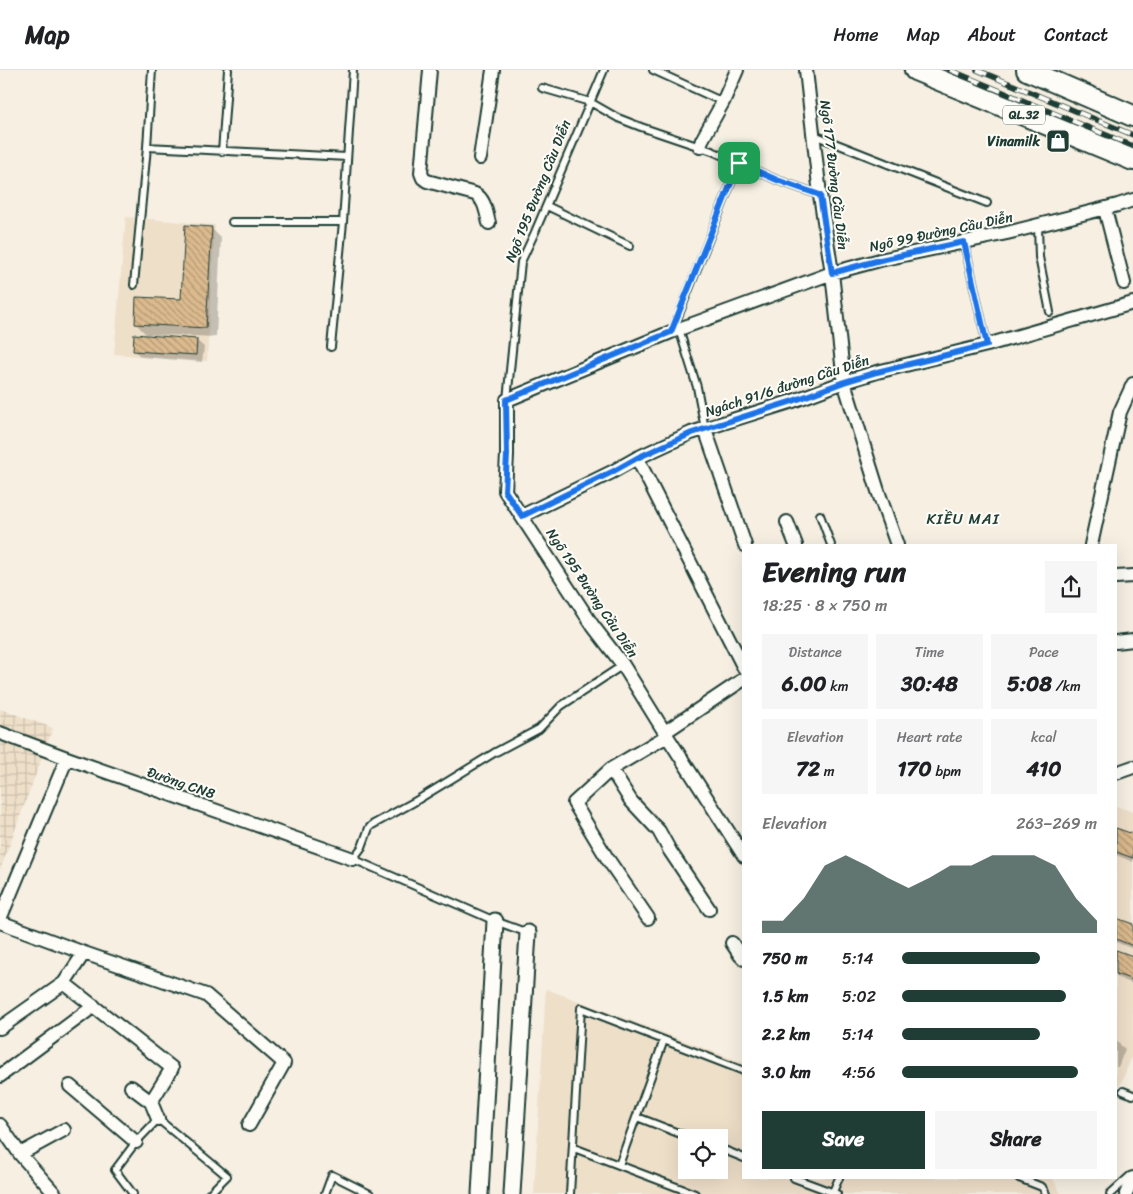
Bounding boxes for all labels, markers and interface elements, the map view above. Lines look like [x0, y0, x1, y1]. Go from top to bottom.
text: Map [25, 14, 69, 56]
text: Home [834, 19, 879, 51]
text: Map [907, 19, 940, 51]
text: About [968, 19, 1016, 51]
text: Contact [1044, 19, 1108, 51]
street label: Ngõ 177 Đường Cầu Diễn [812, 99, 856, 252]
road number: QL.32 [1003, 106, 1045, 124]
street label: Ngõ 195 Đường Cầu Diễn [498, 116, 578, 266]
shop icon: Vinamilk [1045, 128, 1071, 154]
place label: Vinamilk [987, 129, 1041, 154]
pin [718, 142, 760, 184]
icon: arrive [725, 149, 753, 177]
street label: Ngõ 99 Đường Cầu Diễn [867, 205, 1015, 259]
street label: Ngách 91/6 đường Cầu Diễn [702, 347, 873, 424]
district label: KIỀU MAI [926, 506, 1000, 532]
street label: Ngõ 195 Đường Cầu Diễn [539, 523, 645, 663]
text: Evening run [762, 547, 906, 596]
button: share [1045, 561, 1097, 613]
text: 18:25 · 8 × 750 m [762, 591, 887, 620]
text: Distance [789, 640, 842, 665]
text: Time [915, 640, 944, 665]
text: Pace [1029, 640, 1059, 665]
text: 6.00 [782, 665, 827, 703]
text: 30:48 [901, 665, 958, 703]
text: 5:08 [1007, 665, 1052, 703]
text: km [827, 674, 848, 699]
text: /km [1052, 674, 1081, 699]
text: Elevation [787, 725, 844, 750]
text: Heart rate [897, 725, 962, 750]
text: kcal [1031, 725, 1057, 750]
text: 72 [796, 750, 820, 788]
text: 170 [898, 750, 932, 788]
text: 410 [1026, 750, 1062, 788]
text: m [820, 759, 834, 784]
text: bpm [932, 759, 961, 784]
street label: Đường CN8 [144, 760, 219, 806]
text: Elevation [762, 809, 827, 838]
text: 263–269 m [1016, 809, 1097, 838]
text: 750 m [762, 944, 807, 973]
text: 5:14 [842, 944, 873, 973]
text: 1.5 km [762, 982, 808, 1011]
text: 5:02 [842, 982, 876, 1011]
text: 2.2 km [762, 1020, 810, 1049]
text: 5:14 [842, 1020, 873, 1049]
text: 3.0 km [762, 1058, 811, 1087]
text: 4:56 [842, 1058, 876, 1087]
button: Save [762, 1111, 925, 1169]
button: Share [935, 1111, 1097, 1169]
map controls [678, 1129, 728, 1179]
button: locate [678, 1129, 728, 1179]

